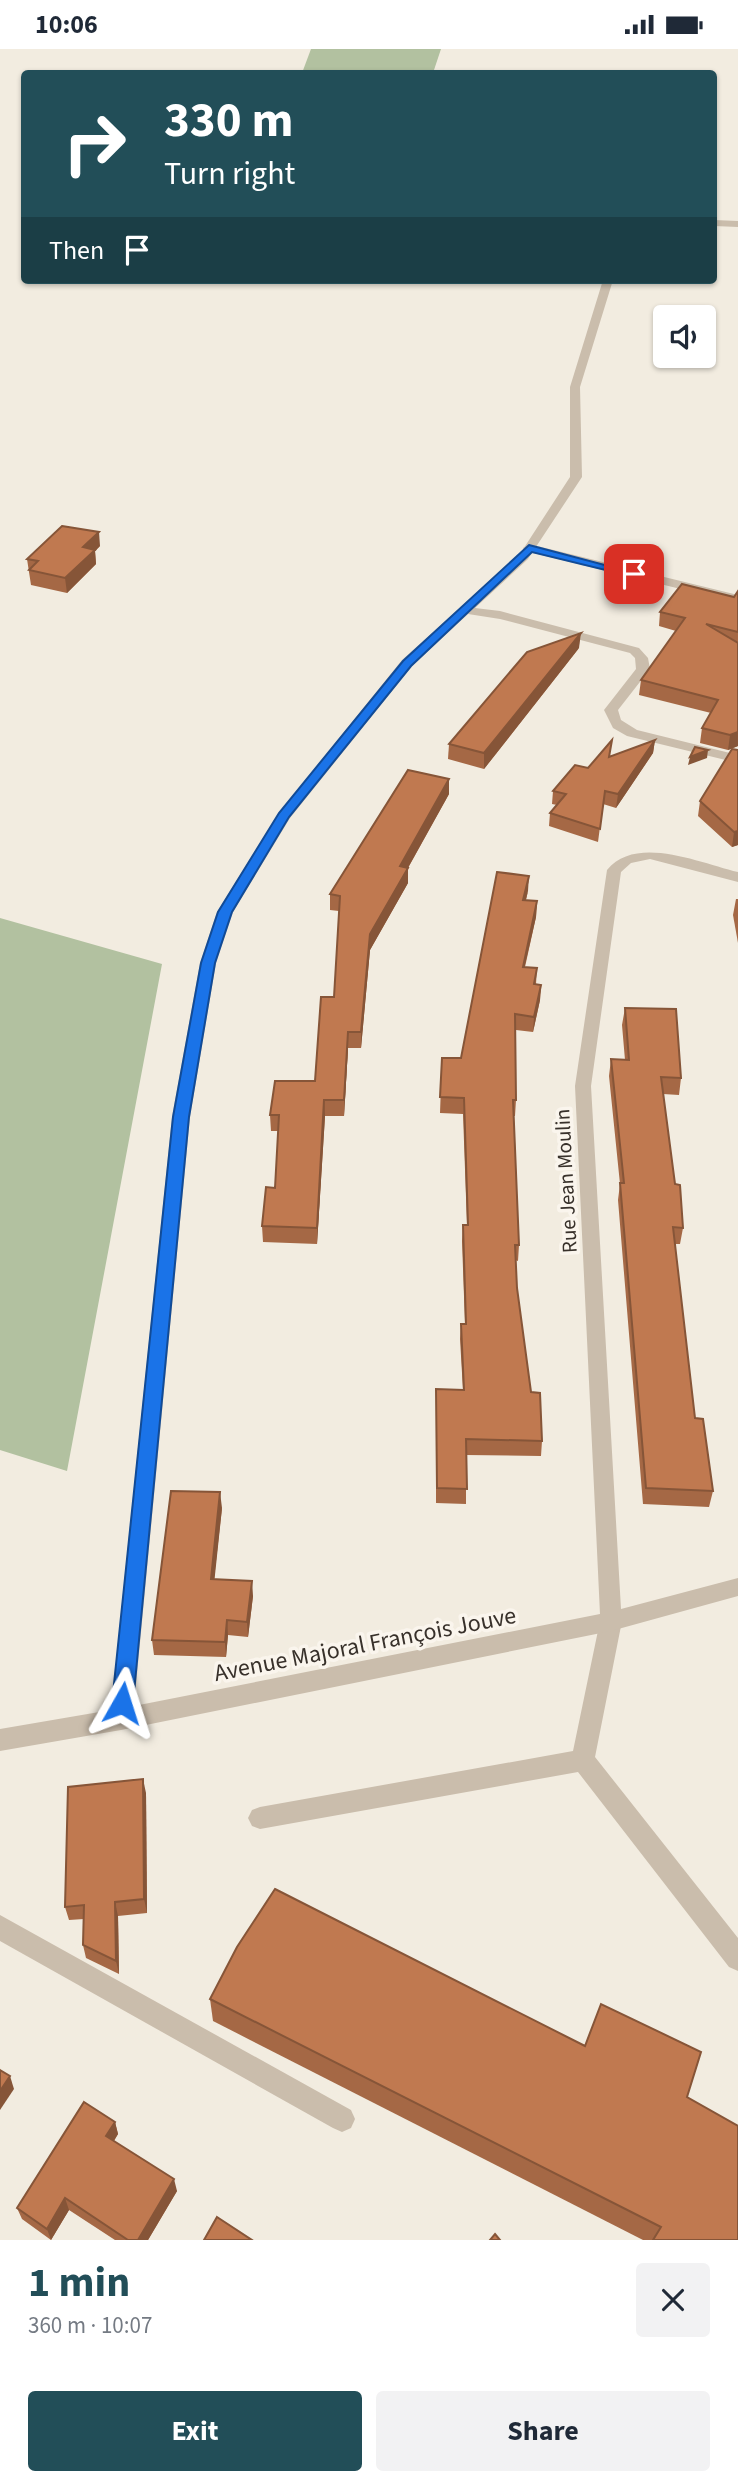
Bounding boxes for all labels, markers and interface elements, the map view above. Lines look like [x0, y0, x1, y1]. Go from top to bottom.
text: 10:06 [35, 6, 98, 43]
text: 330 m [164, 86, 293, 156]
icon: right [49, 98, 140, 189]
text: Turn right [164, 151, 295, 197]
icon: arrive [118, 231, 156, 269]
text: Then [49, 232, 104, 269]
map controls [653, 305, 716, 368]
button: sound [653, 305, 716, 368]
pin [604, 544, 664, 604]
icon: arrive [615, 555, 653, 593]
street label: Rue Jean Moulin [547, 1108, 585, 1254]
street label: Avenue Majoral François Jouve [211, 1598, 519, 1691]
position arrow [85, 1666, 159, 1740]
text: 1 min [28, 2253, 130, 2313]
button: close [636, 2263, 710, 2337]
text: 360 m · 10:07 [28, 2309, 152, 2342]
button: Exit [28, 2391, 362, 2471]
button: Share [376, 2391, 710, 2471]

